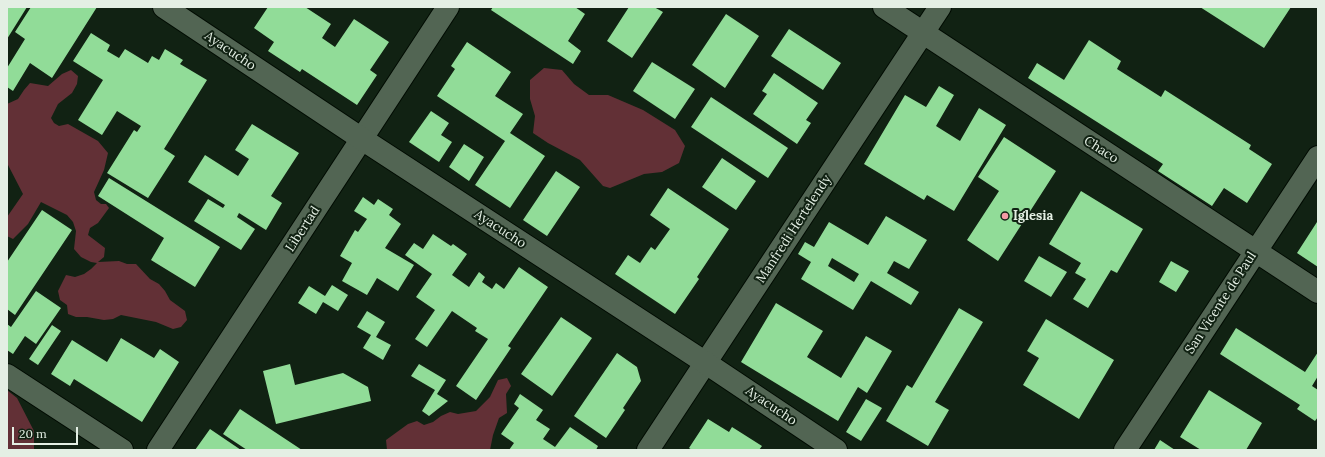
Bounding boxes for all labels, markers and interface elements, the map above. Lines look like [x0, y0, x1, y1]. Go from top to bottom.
street label: Ayacucho [201, 28, 259, 74]
street label: Chaco [1081, 133, 1121, 167]
street label: Manfredi Hertelendy [753, 172, 835, 286]
street label: Libertad [283, 203, 323, 255]
street label: Ayacucho [471, 207, 529, 251]
place label: Iglesia [1013, 208, 1053, 224]
marker: Iglesia [1000, 211, 1010, 221]
street label: San Vicente de Paul [1182, 249, 1260, 357]
street label: Ayacucho [742, 383, 800, 429]
scale bar [14, 419, 80, 445]
text: 20 m [19, 426, 47, 441]

